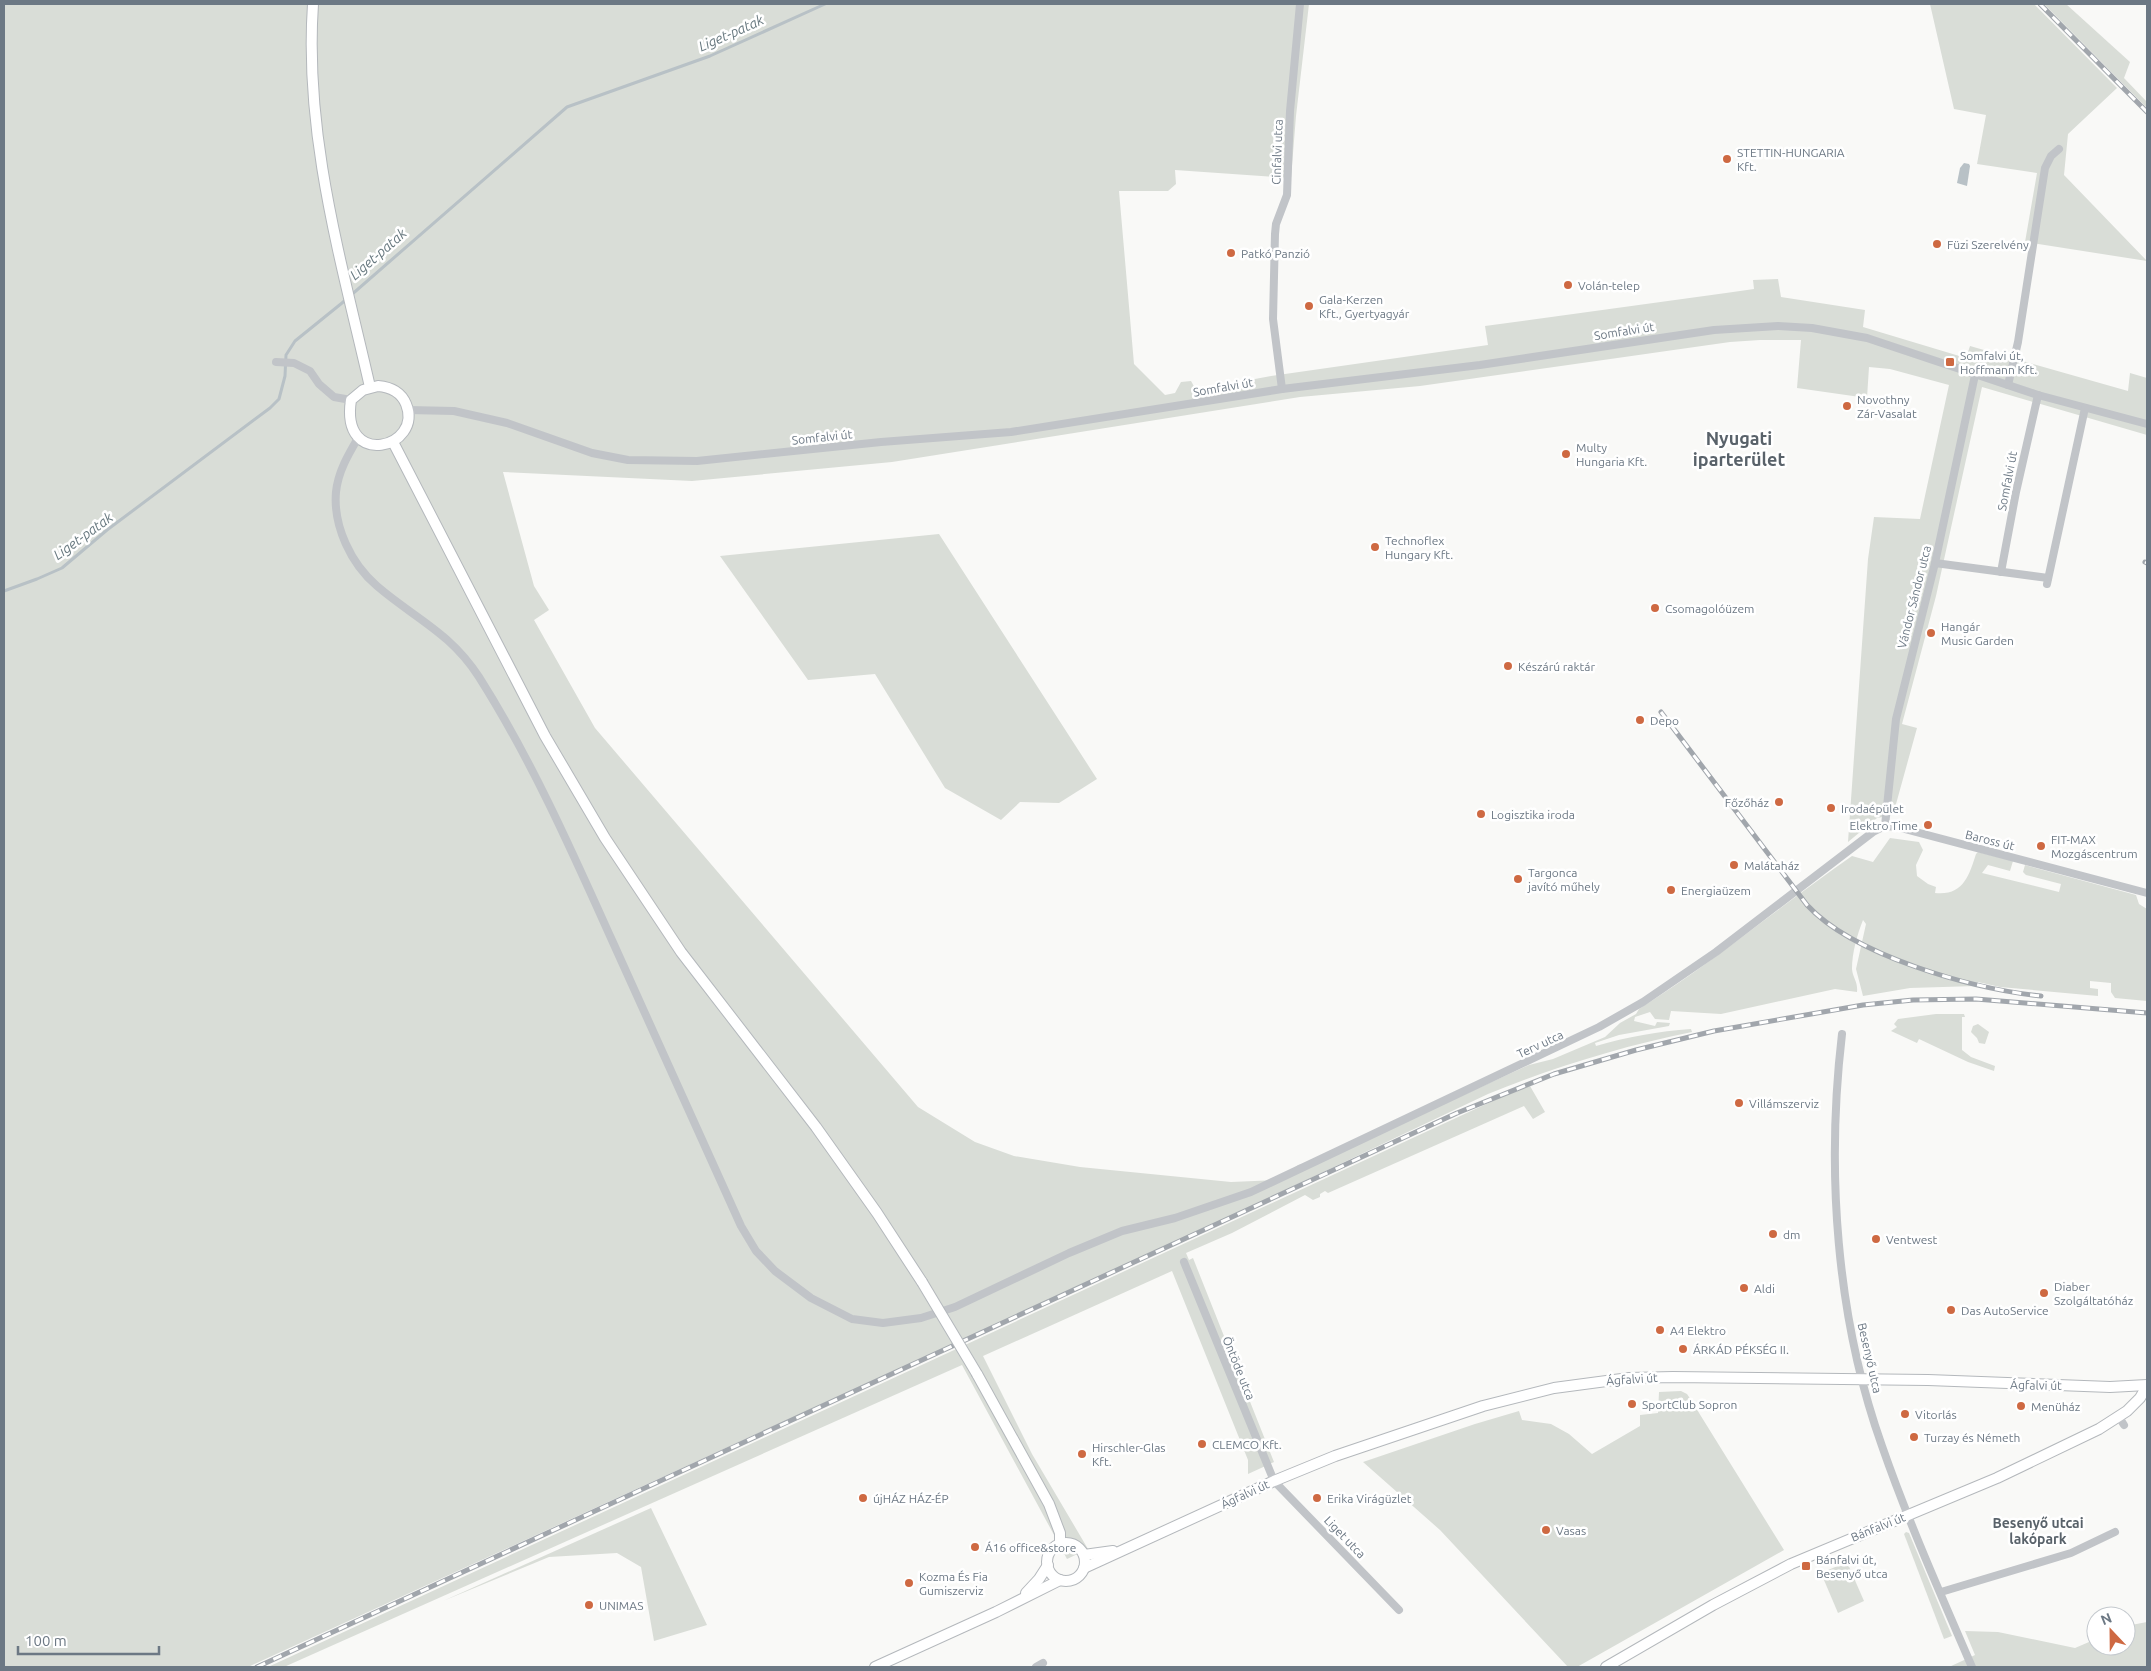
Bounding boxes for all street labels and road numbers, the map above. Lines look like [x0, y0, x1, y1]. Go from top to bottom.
street label: Cinfalvi utca [1269, 119, 1285, 185]
street label: Somfalvi út [1593, 320, 1655, 342]
street label: Somfalvi út [1192, 375, 1254, 399]
street label: Somfalvi út [791, 427, 853, 447]
street label: Somfalvi út [1995, 450, 2019, 512]
street label: Vándor Sándor utca [1895, 544, 1933, 650]
street label: Baross út [1964, 828, 2016, 852]
street label: Terv utca [1515, 1028, 1565, 1060]
street label: Besenyő utca [1856, 1322, 1884, 1394]
street label: Öntöde utca [1220, 1334, 1258, 1402]
street label: Ágfalvi út [1606, 1371, 1658, 1387]
street label: Ágfalvi út [2010, 1378, 2062, 1392]
street label: Ágfalvi út [1219, 1477, 1271, 1511]
street label: Bánfalvi út [1849, 1510, 1907, 1544]
street label: Liget utca [1322, 1513, 1368, 1561]

